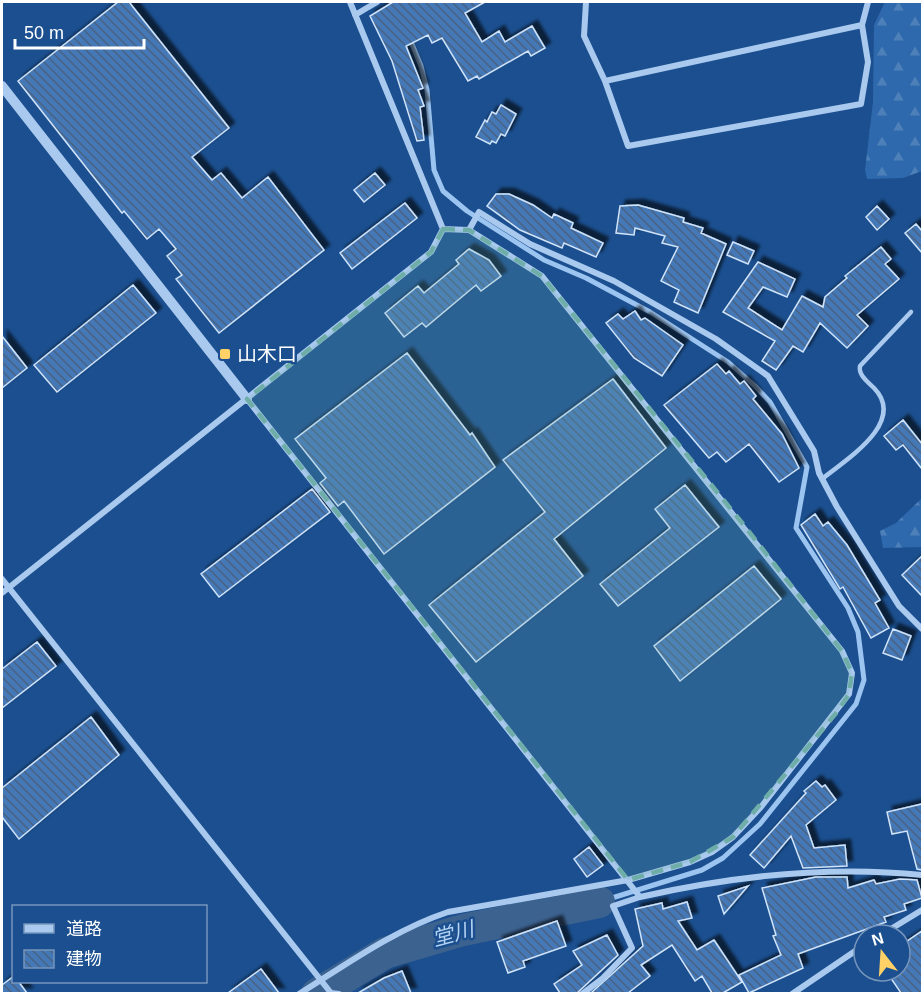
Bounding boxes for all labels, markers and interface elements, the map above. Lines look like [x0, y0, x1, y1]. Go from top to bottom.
scale bar [15, 12, 144, 50]
text: 50 m [24, 23, 64, 43]
place label: 山木口 [237, 343, 297, 365]
marker: 山木口 [218, 347, 232, 361]
legend [12, 905, 207, 983]
water label: 堂川 [430, 916, 478, 950]
text: 道路 [66, 919, 102, 939]
north arrow [852, 923, 912, 983]
text: N [870, 929, 886, 949]
text: 建物 [66, 949, 102, 969]

